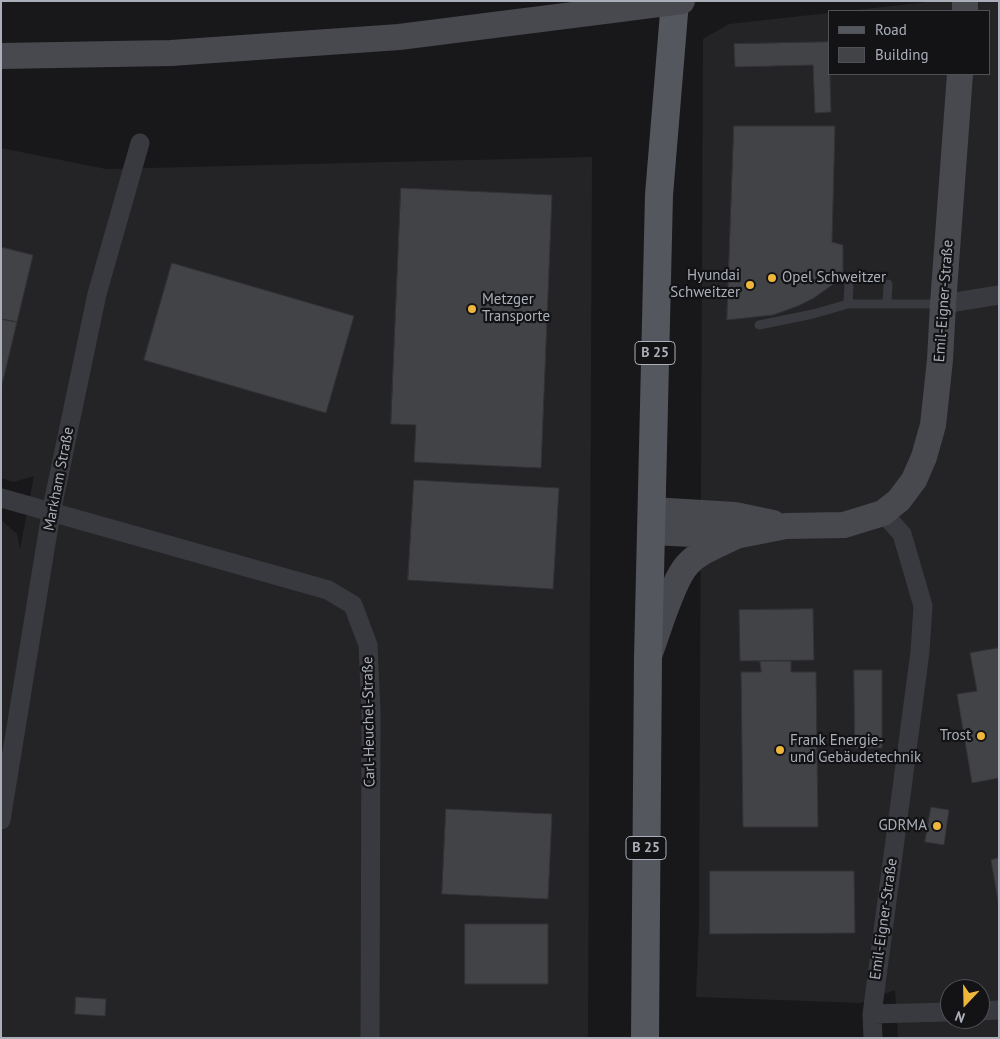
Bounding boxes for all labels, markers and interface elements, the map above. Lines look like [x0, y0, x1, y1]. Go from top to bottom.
legend [828, 10, 990, 75]
text: Road [875, 20, 907, 39]
text: Building [875, 45, 929, 64]
street label: Emil-Eigner-Straße [931, 239, 957, 363]
place label: Hyundai Schweitzer [670, 267, 740, 302]
place label: Opel Schweitzer [782, 269, 886, 287]
marker: Opel Schweitzer [766, 272, 778, 284]
marker: Hyundai Schweitzer [744, 279, 756, 291]
place label: Metzger Transporte [482, 291, 550, 326]
marker: Metzger Transporte [466, 303, 478, 315]
road number: B 25 [635, 342, 675, 364]
street label: Markham Straße [40, 425, 78, 533]
street label: Carl-Heuchel-Straße [359, 656, 379, 788]
place label: Trost [940, 727, 971, 745]
marker: Trost [975, 730, 987, 742]
place label: Frank Energie- und Gebäudetechnik [790, 732, 921, 767]
marker: Frank Energie- und Gebäudetechnik [774, 744, 786, 756]
place label: GDRMA [878, 817, 927, 835]
marker: GDRMA [931, 820, 943, 832]
road number: B 25 [626, 836, 666, 860]
street label: Emil-Eigner-Straße [867, 857, 901, 981]
north arrow [940, 979, 990, 1029]
text: N [952, 1007, 968, 1027]

